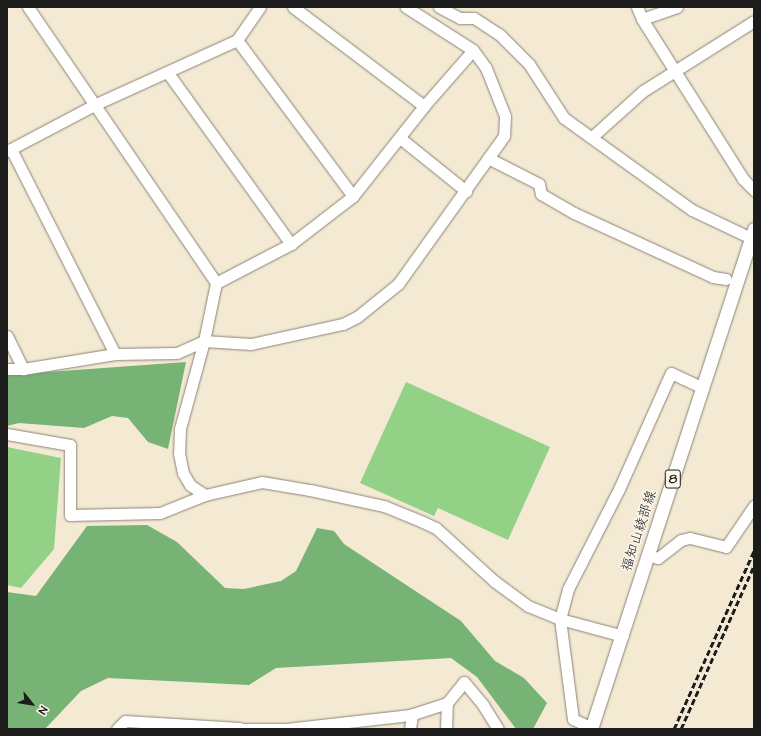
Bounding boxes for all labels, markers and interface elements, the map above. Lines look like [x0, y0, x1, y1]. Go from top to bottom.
road number: 8 [664, 468, 682, 490]
street label: 福知山綾部線 [618, 488, 660, 574]
north arrow [12, 684, 52, 724]
text: N [35, 704, 51, 717]

